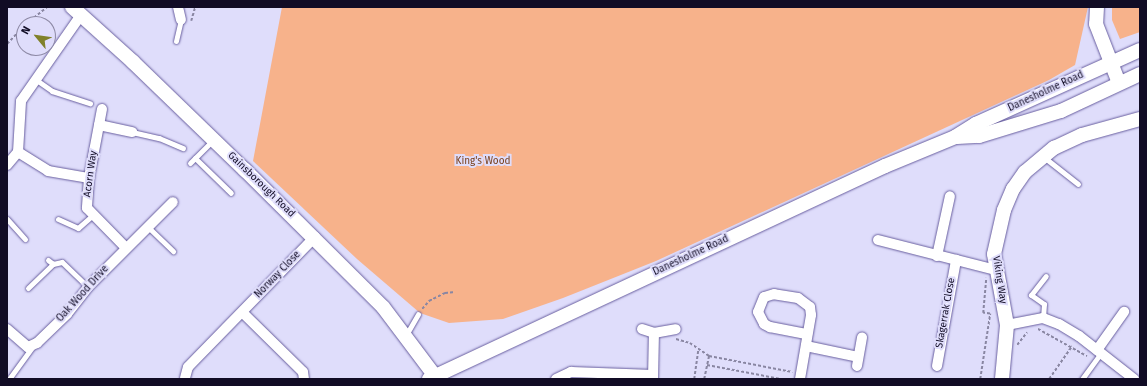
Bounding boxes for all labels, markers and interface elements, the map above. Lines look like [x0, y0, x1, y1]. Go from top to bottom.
north arrow [16, 16, 56, 56]
text: N [18, 24, 33, 37]
street label: Danesholme Road [1006, 69, 1086, 115]
street label: Acorn Way [82, 150, 100, 198]
street label: Gainsborough Road [225, 150, 297, 220]
park label: King's Wood [456, 156, 510, 168]
street label: Danesholme Road [651, 233, 731, 279]
street label: Norway Close [253, 249, 303, 301]
street label: Viking Way [989, 255, 1009, 305]
street label: Oak Wood Drive [54, 263, 112, 325]
street label: Skagerrak Close [934, 277, 958, 349]

